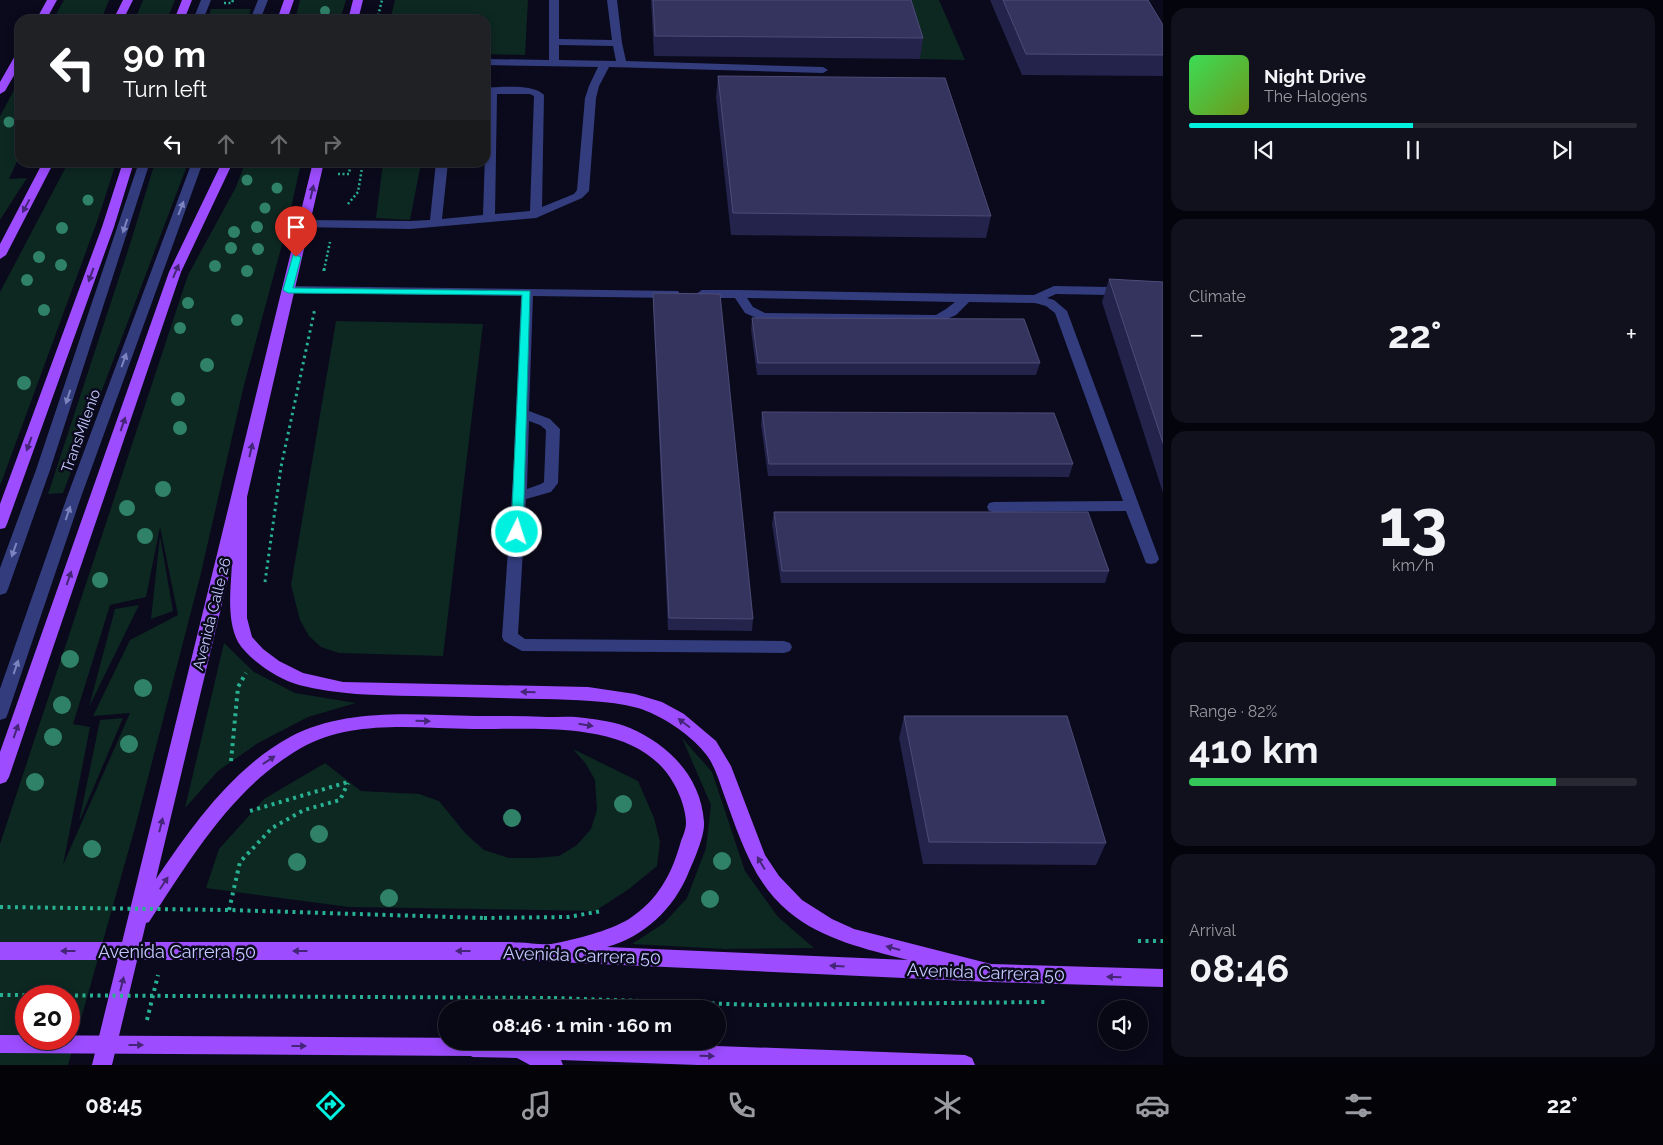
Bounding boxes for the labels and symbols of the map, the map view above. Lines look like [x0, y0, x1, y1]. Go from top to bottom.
one-way arrow [308, 184, 316, 200]
one-way arrow [22, 198, 30, 213]
one-way arrow [177, 200, 185, 215]
pin [275, 206, 317, 257]
one-way arrow [120, 218, 128, 233]
one-way arrow [173, 264, 181, 278]
one-way arrow [87, 268, 95, 283]
one-way arrow [121, 353, 128, 368]
street label: TransMilenio [58, 387, 104, 475]
one-way arrow [64, 389, 71, 404]
one-way arrow [119, 417, 127, 432]
one-way arrow [25, 437, 33, 452]
one-way arrow [247, 442, 255, 458]
one-way arrow [64, 505, 72, 520]
position arrow [490, 505, 542, 557]
one-way arrow [10, 543, 18, 558]
street label: Avenida Calle 26 [189, 556, 235, 672]
one-way arrow [66, 570, 73, 585]
one-way arrow [12, 659, 20, 674]
one-way arrow [520, 688, 536, 696]
one-way arrow [415, 718, 431, 726]
one-way arrow [678, 718, 691, 729]
one-way arrow [578, 721, 594, 729]
one-way arrow [13, 724, 20, 739]
one-way arrow [263, 756, 276, 765]
one-way arrow [157, 817, 165, 832]
one-way arrow [756, 857, 765, 870]
one-way arrow [159, 876, 169, 890]
street label: Avenida Carrera 50 [98, 941, 256, 962]
street label: Avenida Carrera 50 [503, 942, 661, 968]
one-way arrow [886, 943, 901, 951]
one-way arrow [60, 947, 76, 955]
one-way arrow [292, 947, 308, 955]
one-way arrow [455, 947, 471, 955]
street label: Avenida Carrera 50 [907, 959, 1065, 985]
one-way arrow [829, 962, 845, 970]
one-way arrow [1106, 973, 1122, 981]
one-way arrow [118, 976, 126, 991]
speed limit sign: 20 [15, 985, 80, 1050]
one-way arrow [128, 1041, 144, 1049]
one-way arrow [291, 1042, 307, 1050]
one-way arrow [699, 1052, 715, 1060]

